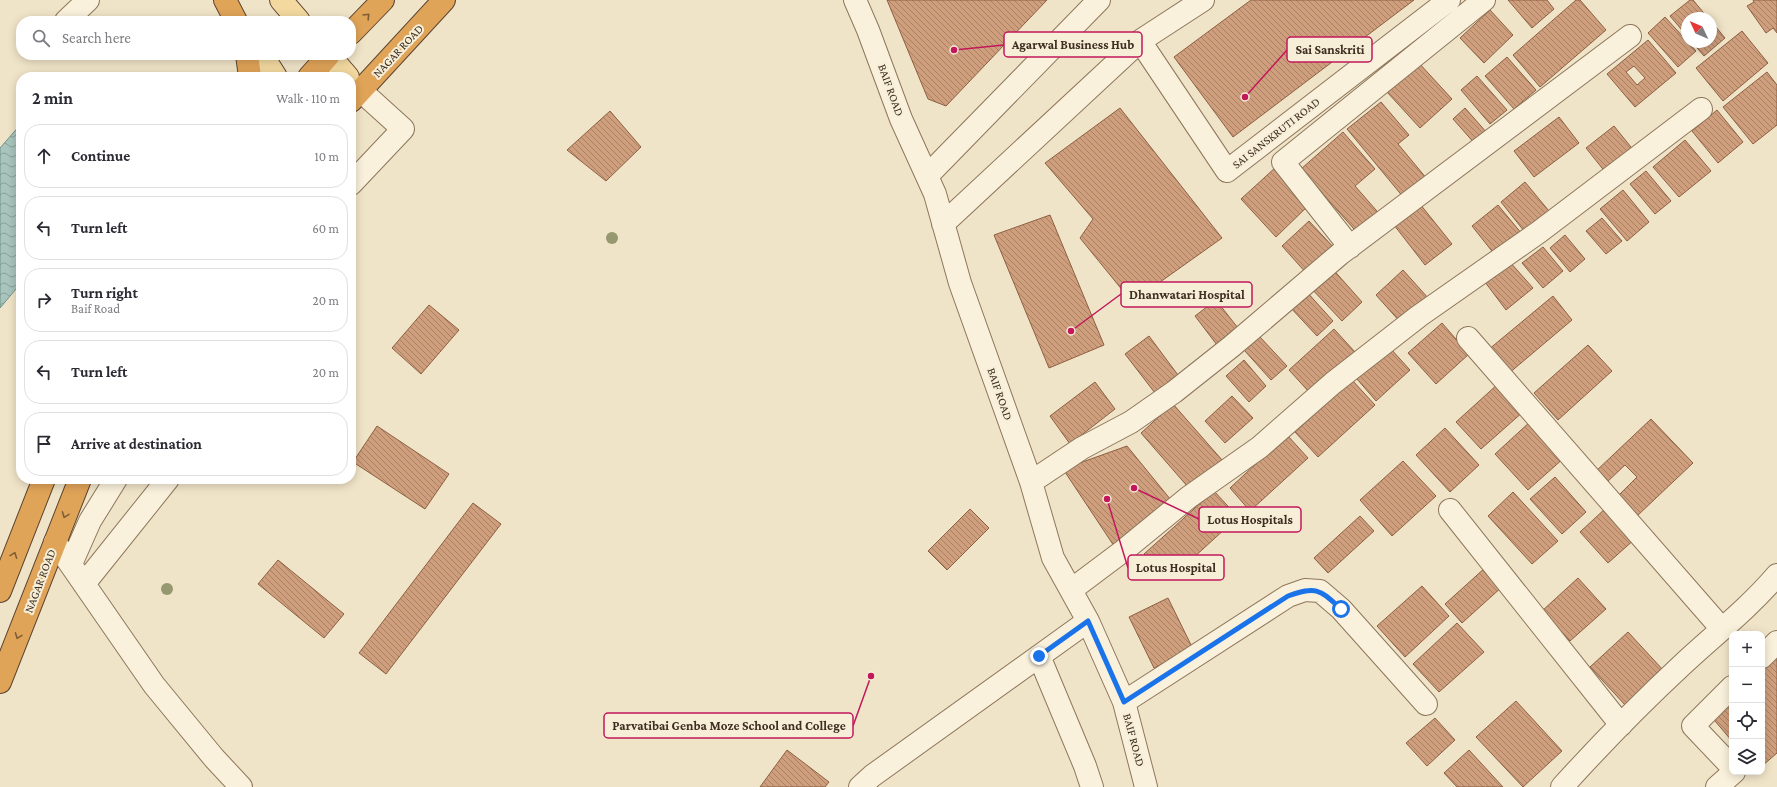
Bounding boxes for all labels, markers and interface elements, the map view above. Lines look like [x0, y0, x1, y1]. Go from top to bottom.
north arrow [1681, 12, 1717, 48]
one-way arrow [362, 13, 370, 21]
search box [16, 16, 356, 60]
street label: NAGAR ROAD [370, 22, 426, 80]
icon: search [30, 27, 52, 49]
text: Search here [62, 30, 131, 46]
callout: Agarwal Business Hub [1004, 32, 1142, 57]
text: Agarwal Business Hub [1011, 37, 1134, 52]
callout: Sai Sanskriti [1287, 37, 1372, 62]
text: Sai Sanskriti [1295, 42, 1365, 57]
street label: BAIF ROAD [875, 62, 907, 118]
text: 2 min [32, 89, 73, 108]
text: Walk · 110 m [276, 91, 340, 106]
street label: SAI SANSKRUTI ROAD [1229, 95, 1323, 171]
icon: ahead [33, 145, 55, 167]
text: Continue [71, 148, 130, 164]
text: 10 m [314, 149, 339, 164]
icon: left [33, 217, 55, 239]
text: Turn left [71, 220, 127, 236]
text: 60 m [312, 221, 339, 236]
callout: Dhanwatari Hospital [1121, 282, 1252, 307]
text: Turn right [71, 285, 138, 301]
text: Dhanwatari Hospital [1129, 287, 1245, 302]
icon: right [33, 289, 55, 311]
text: 20 m [313, 293, 339, 308]
text: Baif Road [71, 301, 120, 316]
icon: left [33, 361, 55, 383]
text: Turn left [71, 364, 127, 380]
text: 20 m [313, 365, 339, 380]
street label: BAIF ROAD [985, 366, 1015, 422]
icon: arrive [33, 433, 55, 455]
text: Arrive at destination [71, 436, 202, 452]
callout: Lotus Hospitals [1199, 507, 1301, 532]
one-way arrow [62, 512, 70, 519]
text: Lotus Hospitals [1207, 512, 1293, 527]
street label: NAGAR ROAD [21, 547, 59, 615]
one-way arrow [10, 551, 18, 558]
callout: Lotus Hospital [1128, 555, 1224, 580]
text: Lotus Hospital [1136, 560, 1216, 575]
route start [1332, 600, 1350, 618]
map controls [1729, 631, 1765, 775]
button: + [1729, 631, 1765, 667]
one-way arrow [15, 632, 23, 640]
route end [1030, 647, 1048, 665]
button: − [1729, 667, 1765, 703]
button: locate [1729, 703, 1765, 739]
street label: BAIF ROAD [1120, 712, 1148, 768]
callout: Parvatibai Genba Moze School and College [604, 713, 853, 738]
text: Parvatibai Genba Moze School and College [612, 718, 846, 733]
button: layers [1729, 739, 1765, 775]

